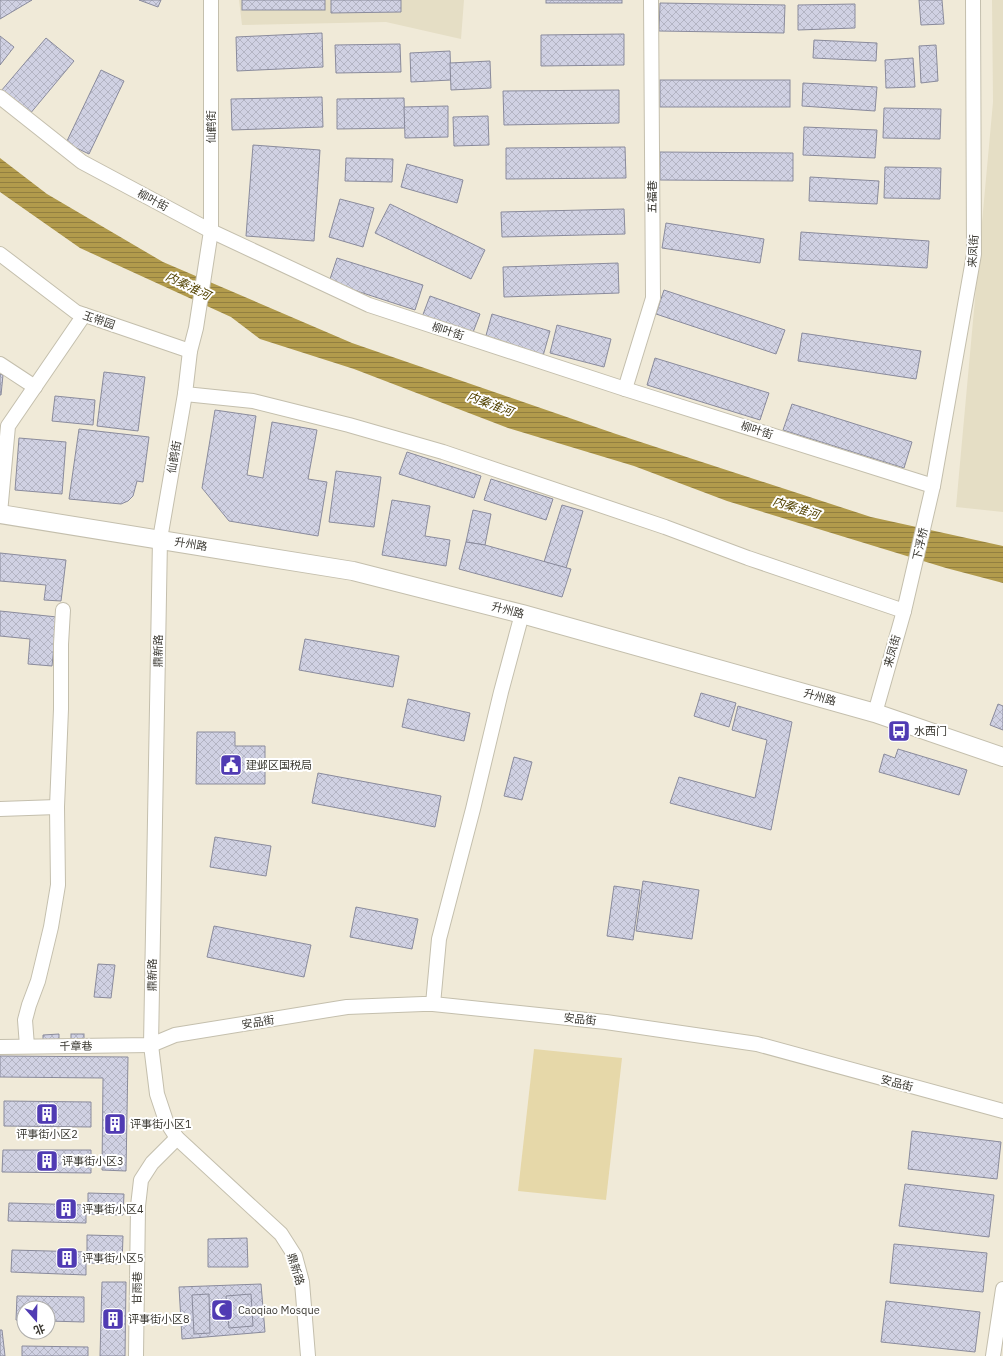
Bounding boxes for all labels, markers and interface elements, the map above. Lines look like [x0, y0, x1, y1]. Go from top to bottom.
street label: 仙鹤街 [204, 111, 218, 144]
street label: 五福巷 [645, 181, 659, 214]
street label: 柳叶街 [135, 186, 171, 214]
street label: 来凤街 [965, 234, 981, 268]
water label: 内秦淮河 [163, 268, 215, 304]
street label: 玉带园 [81, 308, 117, 332]
street label: 柳叶街 [430, 319, 466, 343]
water label: 内秦淮河 [465, 388, 517, 420]
street label: 柳叶街 [739, 418, 775, 442]
street label: 仙鹤街 [164, 440, 184, 474]
water label: 内秦淮河 [771, 493, 823, 523]
street label: 下浮桥 [909, 526, 931, 562]
street label: 升州路 [174, 535, 208, 553]
street label: 升州路 [490, 599, 526, 621]
street label: 来凤街 [881, 633, 903, 669]
street label: 鼎新路 [151, 634, 165, 668]
street label: 升州路 [802, 686, 838, 708]
bus stop icon: 水西门 [886, 718, 912, 744]
place label: 水西门 [914, 724, 947, 738]
public building icon: 建邺区国税局 [218, 752, 244, 778]
place label: 建邺区国税局 [246, 758, 312, 772]
street label: 鼎新路 [145, 958, 159, 992]
street label: 安品街 [563, 1010, 597, 1028]
street label: 安品街 [241, 1013, 275, 1031]
street label: 千章巷 [59, 1039, 93, 1053]
street label: 安品街 [879, 1072, 915, 1094]
building icon: 评事街小区2 [34, 1101, 60, 1127]
building icon: 评事街小区1 [102, 1111, 128, 1137]
place label: 评事街小区1 [130, 1117, 192, 1131]
place label: 评事街小区2 [16, 1127, 78, 1141]
building icon: 评事街小区3 [34, 1148, 60, 1174]
place label: 评事街小区3 [62, 1154, 124, 1168]
building icon: 评事街小区4 [53, 1196, 79, 1222]
place label: 评事街小区4 [82, 1202, 144, 1216]
building icon: 评事街小区5 [54, 1245, 80, 1271]
place label: 评事街小区5 [82, 1251, 144, 1265]
street label: 鼎新路 [284, 1251, 308, 1287]
street label: 甘雨巷 [130, 1271, 144, 1305]
mosque icon: Caoqiao Mosque [209, 1297, 235, 1323]
north arrow [16, 1300, 56, 1340]
place label: Caoqiao Mosque [238, 1303, 320, 1317]
building icon: 评事街小区8 [100, 1306, 126, 1332]
place label: 评事街小区8 [128, 1312, 190, 1326]
text: 北 [32, 1321, 47, 1338]

